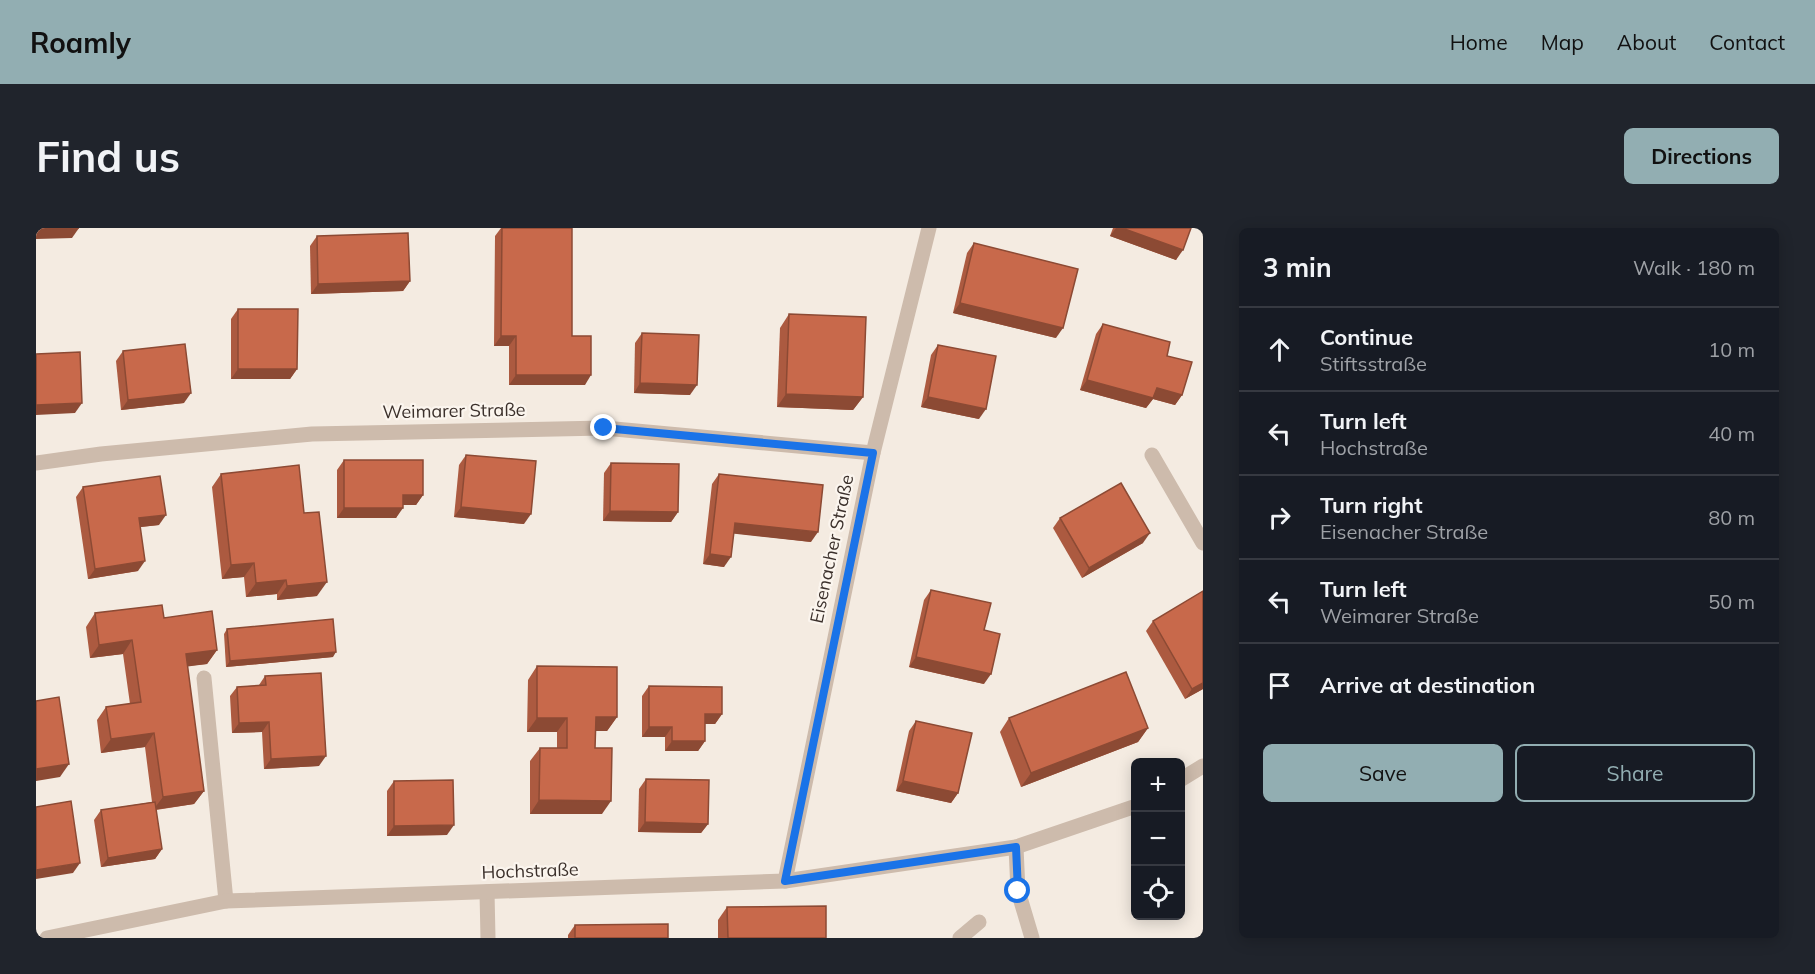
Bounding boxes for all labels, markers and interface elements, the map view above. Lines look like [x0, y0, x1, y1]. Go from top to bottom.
text: Roamly [30, 25, 131, 60]
text: Home [1450, 29, 1508, 55]
text: Map [1541, 29, 1584, 55]
text: About [1617, 29, 1676, 55]
text: Contact [1709, 29, 1785, 55]
button: Directions [1624, 128, 1779, 184]
text: Find us [36, 130, 180, 183]
text: 3 min [1263, 251, 1332, 284]
text: Walk · 180 m [1633, 255, 1755, 280]
text: Continue [1320, 323, 1413, 351]
icon: ahead [1263, 333, 1296, 366]
text: 10 m [1708, 337, 1755, 362]
text: Stiftsstraße [1320, 351, 1427, 376]
street label: Weimarer Straße [382, 398, 526, 423]
text: Turn left [1320, 407, 1407, 435]
route end [590, 414, 616, 440]
icon: left [1263, 417, 1296, 450]
text: 40 m [1708, 421, 1755, 446]
text: Hochstraße [1320, 435, 1428, 460]
street label: Eisenacher Straße [805, 472, 858, 625]
text: Turn right [1320, 491, 1423, 519]
icon: right [1263, 501, 1296, 534]
text: 80 m [1708, 505, 1755, 530]
text: Eisenacher Straße [1320, 519, 1488, 544]
text: Turn left [1320, 575, 1407, 603]
icon: left [1263, 585, 1296, 618]
text: 50 m [1708, 589, 1755, 614]
text: Weimarer Straße [1320, 603, 1479, 628]
icon: arrive [1263, 669, 1296, 702]
text: Arrive at destination [1320, 671, 1535, 699]
button: Save [1263, 744, 1503, 802]
button: Share [1515, 744, 1755, 802]
map controls [1131, 758, 1185, 920]
button: + [1131, 758, 1185, 812]
button: − [1131, 812, 1185, 866]
street label: Hochstraße [481, 857, 579, 884]
button: locate [1131, 866, 1185, 920]
route start [1004, 877, 1030, 903]

